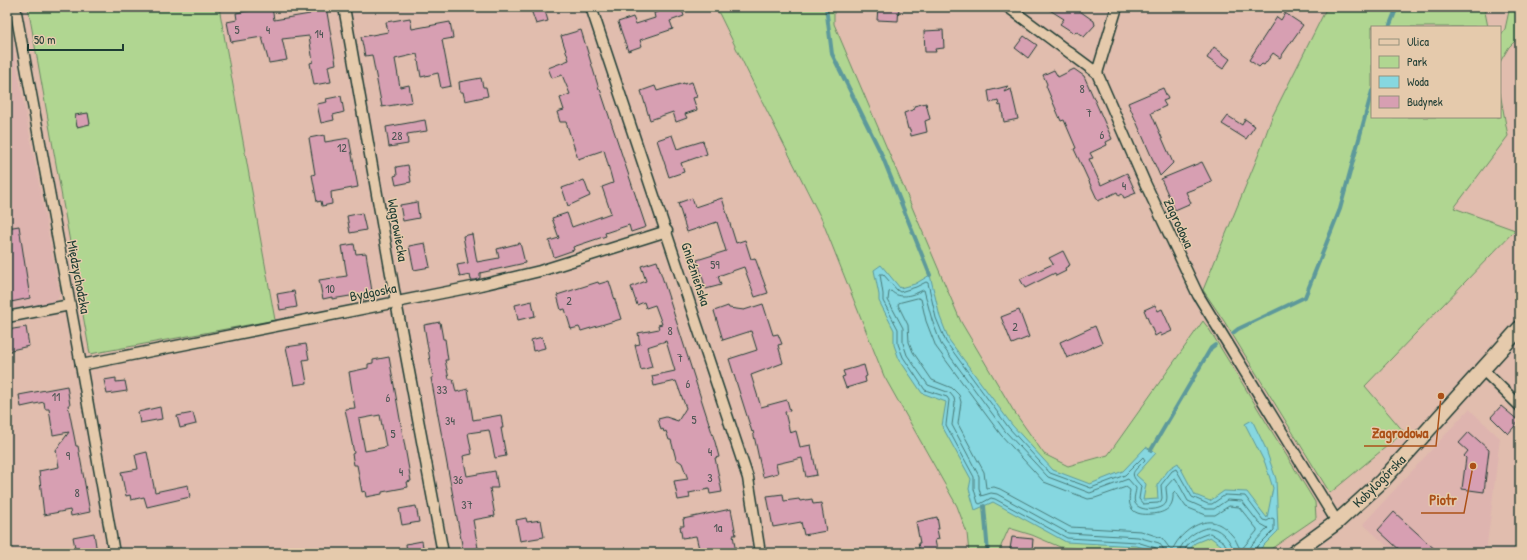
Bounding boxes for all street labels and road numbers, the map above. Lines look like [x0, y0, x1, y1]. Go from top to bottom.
street label: Zagrodowa [1159, 195, 1199, 252]
street label: Wągrowiecka [383, 197, 413, 263]
street label: Międzychodzka [62, 239, 96, 316]
street label: Gnieźnieńska [677, 240, 716, 309]
street label: Bydgoska [348, 278, 398, 306]
street label: Kobylogórska [1348, 450, 1410, 512]

